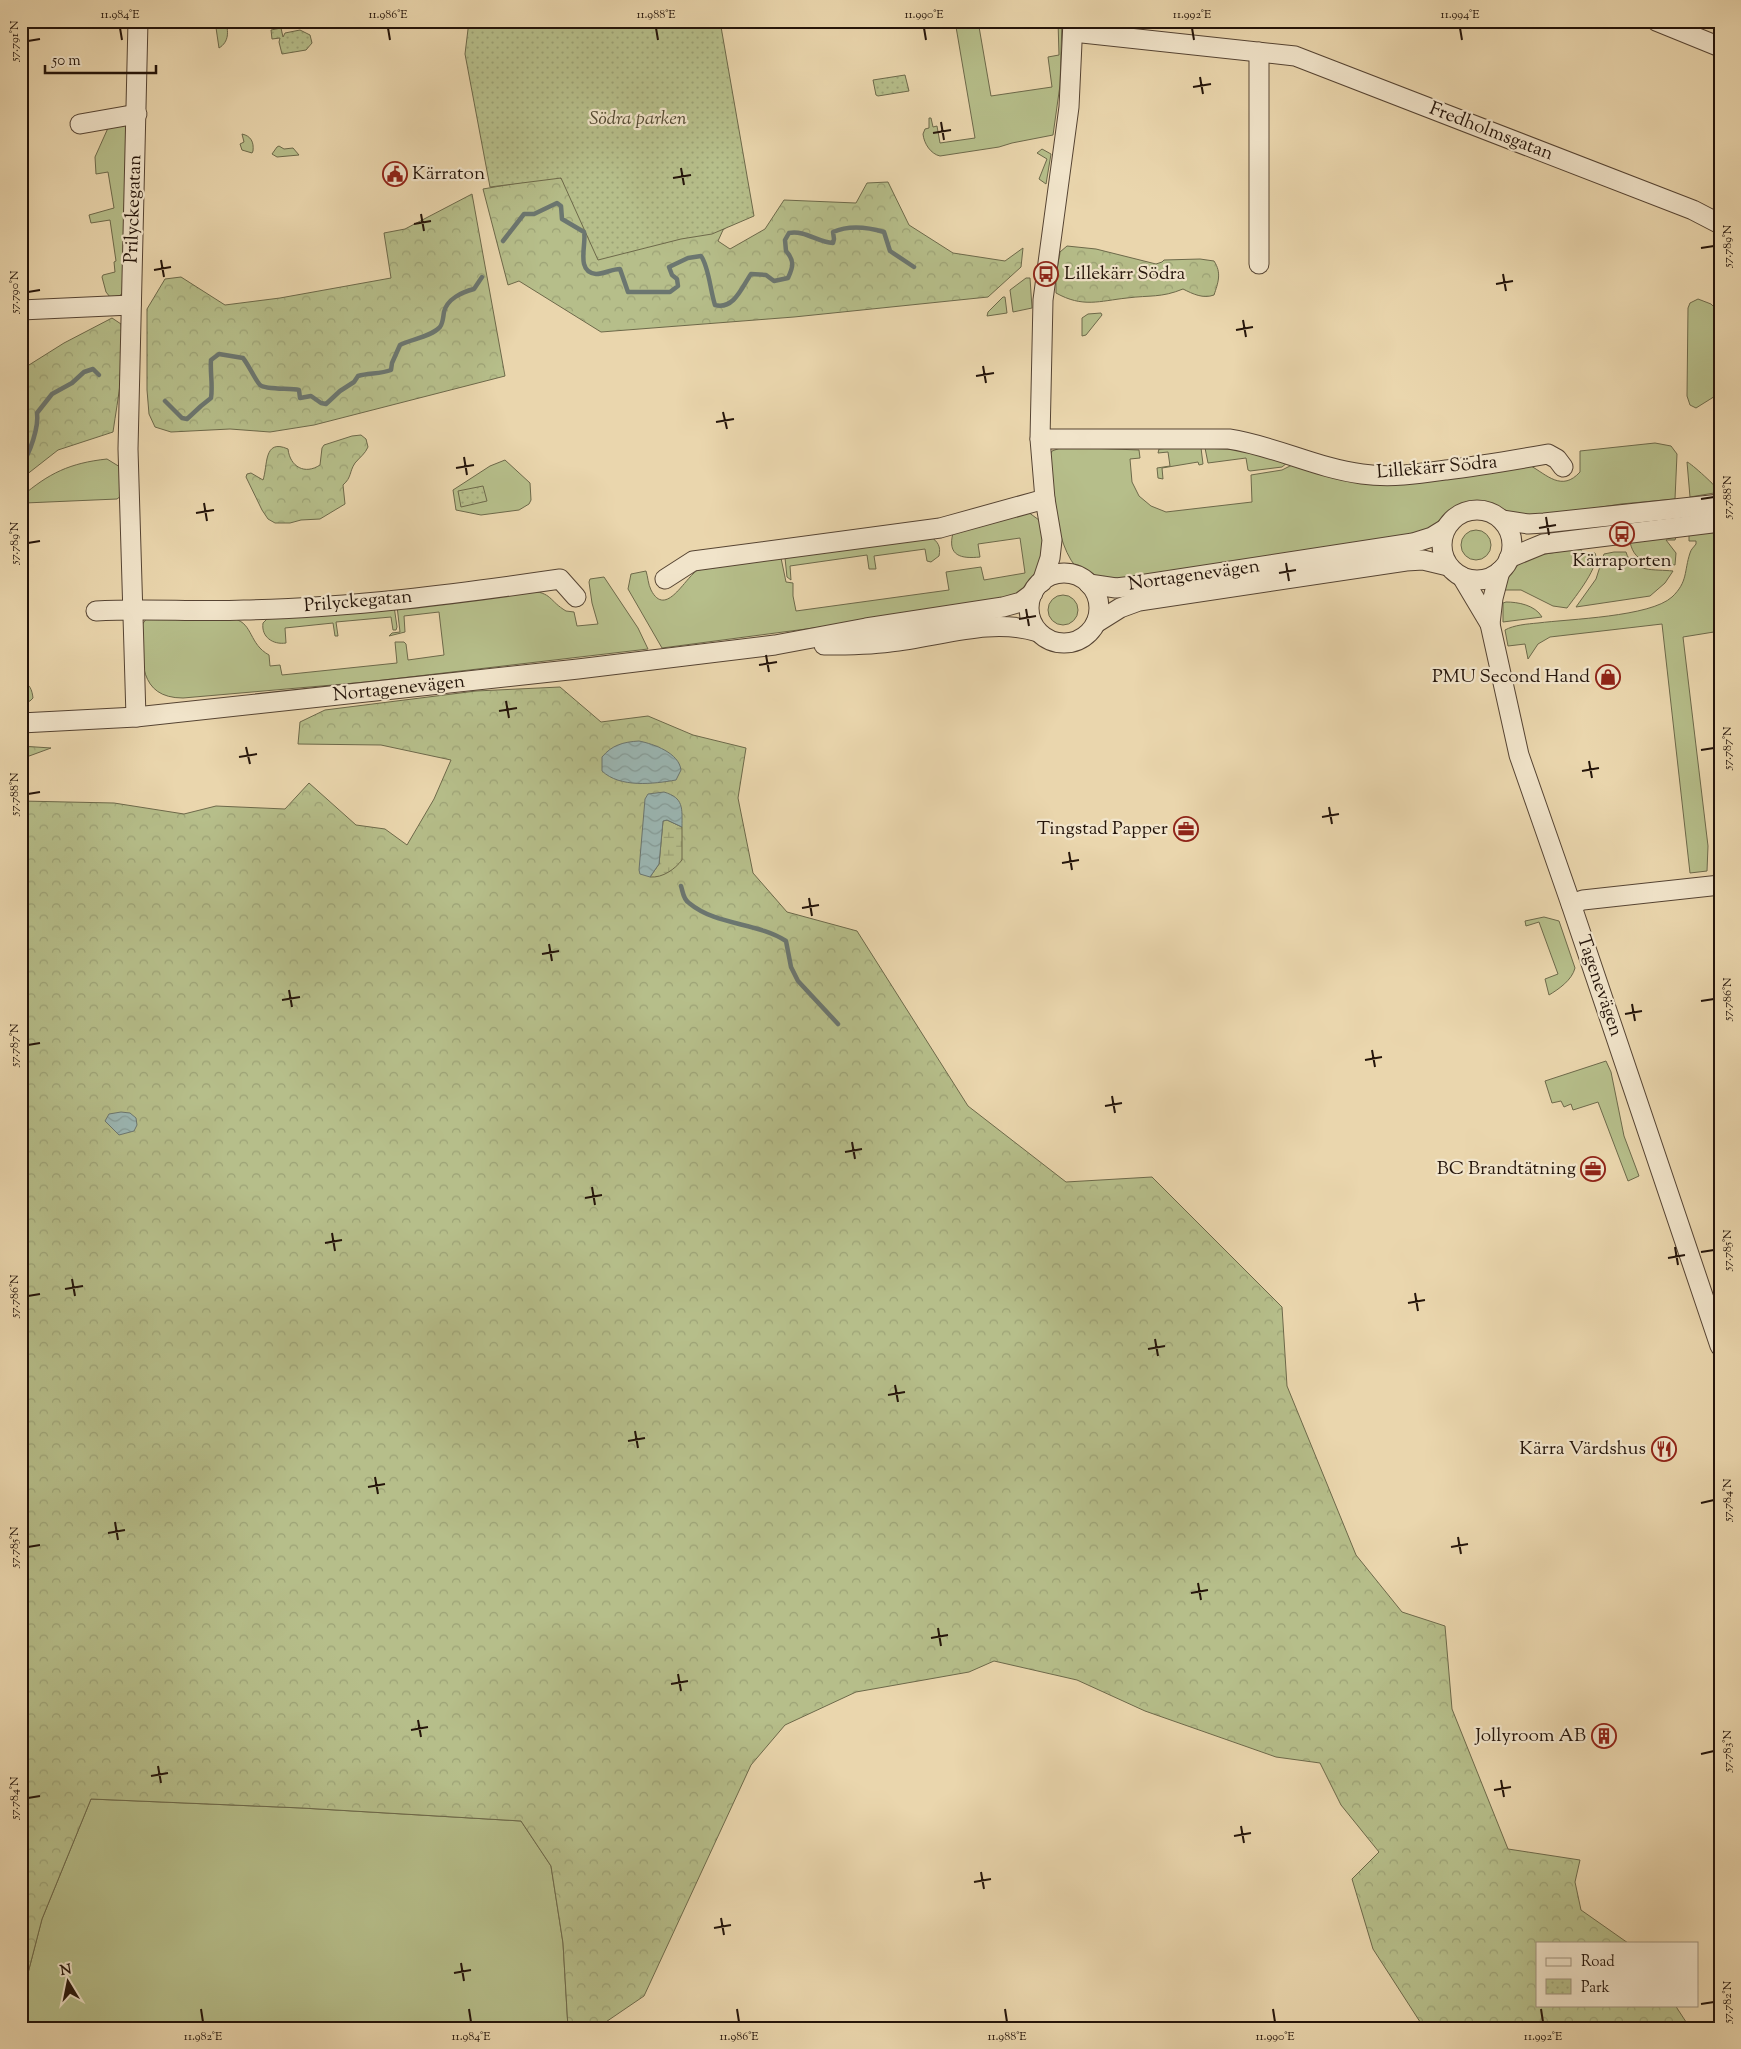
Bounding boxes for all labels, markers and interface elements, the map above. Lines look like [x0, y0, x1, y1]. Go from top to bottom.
text: 11.984°E [101, 6, 140, 24]
text: 11.986°E [368, 6, 408, 24]
text: 11.988°E [636, 6, 676, 24]
text: 11.990°E [904, 6, 944, 24]
text: 11.992°E [1173, 6, 1212, 24]
text: 11.994°E [1441, 6, 1480, 24]
text: 57.791°N [6, 20, 24, 62]
scale bar [45, 42, 156, 74]
text: 50 m [51, 51, 81, 72]
street label: Fredholmsgatan [1425, 96, 1557, 168]
park label: Södra parken [589, 106, 687, 133]
street label: Prilyckegatan [119, 154, 149, 264]
public building icon: Kärraton [382, 161, 408, 187]
place label: Kärraton [412, 161, 485, 188]
text: 57.789°N [1719, 224, 1737, 268]
bus stop icon: Lillekärr Södra [1033, 261, 1059, 287]
place label: Lillekärr Södra [1064, 261, 1186, 288]
text: 57.790°N [6, 270, 24, 315]
street label: Lillekärr Södra [1375, 449, 1499, 487]
text: 57.788°N [1719, 475, 1737, 520]
text: 57.789°N [6, 521, 24, 565]
bus stop icon: Kärraporten [1609, 521, 1635, 547]
place label: Kärraporten [1572, 548, 1672, 575]
street label: Nortagenevägen [1126, 553, 1262, 599]
street label: Prilyckegatan [303, 584, 413, 620]
place label: PMU Second Hand [1432, 664, 1590, 691]
shop icon: PMU Second Hand [1595, 664, 1621, 690]
street label: Nortagenevägen [332, 669, 466, 709]
text: 57.787°N [1719, 726, 1737, 771]
text: 57.788°N [6, 772, 24, 817]
place label: Tingstad Papper [1037, 816, 1168, 843]
office icon: Tingstad Papper [1173, 816, 1199, 842]
street label: Tagenevägen [1569, 932, 1629, 1040]
text: 57.786°N [1719, 977, 1737, 1022]
text: 57.787°N [6, 1023, 24, 1068]
place label: BC Brandtätning [1437, 1156, 1576, 1183]
office icon: BC Brandtätning [1580, 1156, 1606, 1182]
text: 57.785°N [1719, 1229, 1737, 1272]
text: 57.786°N [6, 1274, 24, 1319]
place label: Kärra Värdshus [1519, 1436, 1646, 1463]
restaurant icon: Kärra Värdshus [1651, 1436, 1677, 1462]
text: 57.784°N [1719, 1478, 1737, 1523]
text: 57.785°N [6, 1526, 24, 1569]
place label: Jollyroom AB [1474, 1723, 1586, 1750]
building icon: Jollyroom AB [1591, 1723, 1617, 1749]
text: 57.783°N [1719, 1730, 1737, 1773]
text: 57.784°N [6, 1776, 24, 1821]
legend [1536, 1942, 1698, 2006]
text: Road [1581, 1952, 1615, 1973]
north arrow [42, 1956, 92, 2006]
text: N [59, 1960, 73, 1982]
text: Park [1581, 1978, 1610, 1999]
text: 57.782°N [1719, 1980, 1737, 2024]
text: 11.982°E [184, 2028, 223, 2046]
text: 11.984°E [452, 2028, 491, 2046]
text: 11.986°E [719, 2028, 759, 2046]
text: 11.988°E [987, 2028, 1027, 2046]
text: 11.990°E [1255, 2028, 1295, 2046]
text: 11.992°E [1524, 2028, 1563, 2046]

